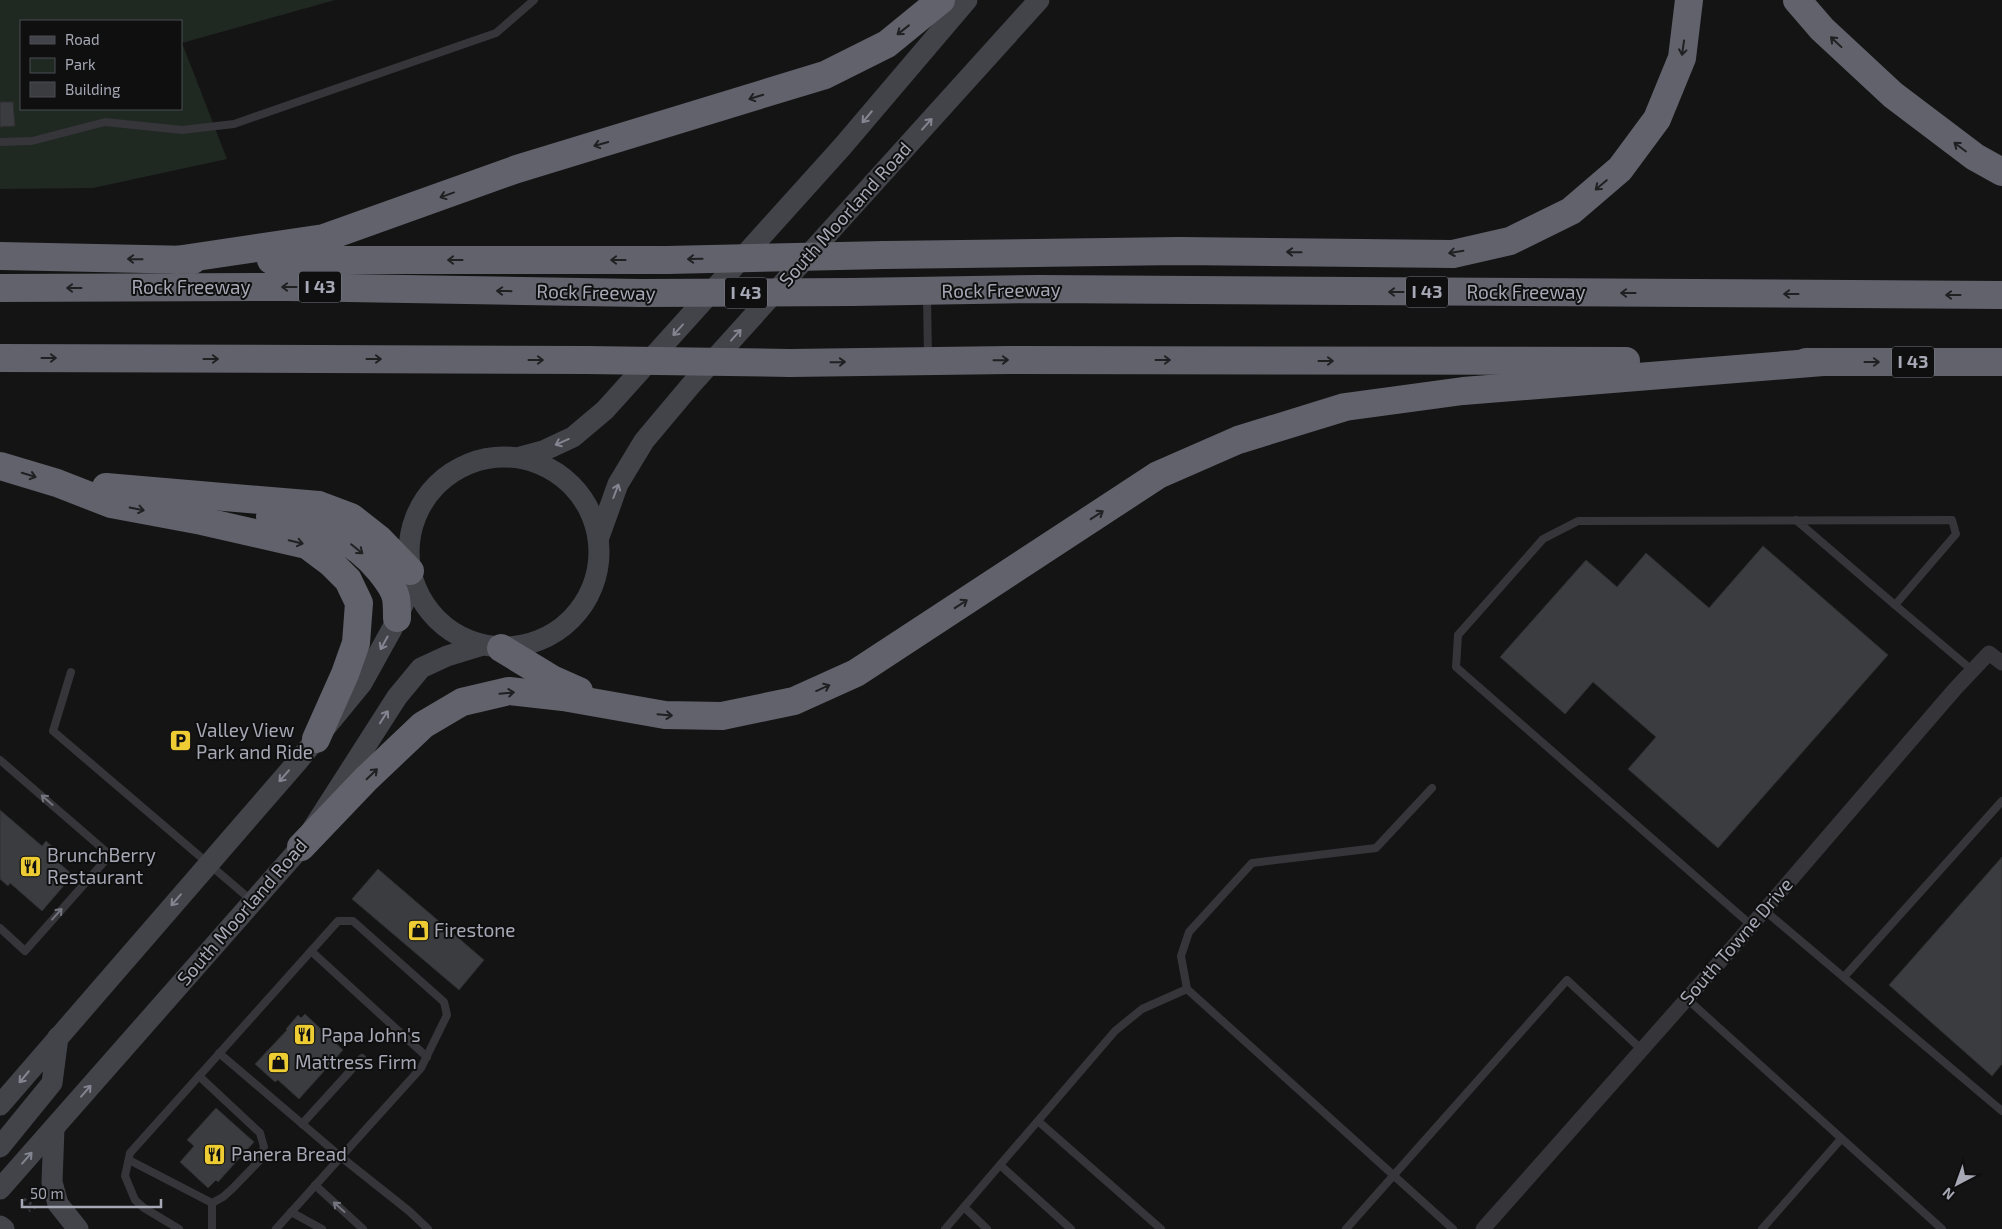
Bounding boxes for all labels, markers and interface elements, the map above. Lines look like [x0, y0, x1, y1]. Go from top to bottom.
legend [20, 20, 182, 110]
one-way arrow [897, 25, 910, 36]
text: Road [65, 30, 100, 48]
one-way arrow [1829, 36, 1842, 48]
one-way arrow [1678, 40, 1688, 56]
text: Park [65, 55, 96, 73]
text: Building [65, 80, 121, 98]
one-way arrow [749, 92, 765, 102]
one-way arrow [862, 110, 873, 123]
one-way arrow [921, 118, 933, 130]
street label: South Moorland Road [774, 137, 916, 291]
one-way arrow [593, 140, 609, 150]
one-way arrow [1954, 141, 1967, 152]
one-way arrow [1595, 179, 1608, 190]
one-way arrow [439, 191, 455, 200]
one-way arrow [1286, 247, 1302, 257]
one-way arrow [1449, 248, 1465, 258]
one-way arrow [128, 254, 144, 264]
one-way arrow [688, 254, 704, 264]
one-way arrow [448, 255, 464, 265]
one-way arrow [610, 255, 626, 265]
road number: I 43 [299, 272, 341, 302]
street label: Rock Freeway [131, 275, 251, 298]
road number: I 43 [1406, 276, 1448, 308]
street label: Rock Freeway [941, 277, 1061, 302]
road number: I 43 [725, 278, 767, 308]
street label: Rock Freeway [536, 279, 656, 304]
street label: Rock Freeway [1466, 280, 1586, 303]
one-way arrow [281, 282, 298, 292]
one-way arrow [66, 283, 82, 293]
one-way arrow [496, 286, 512, 296]
one-way arrow [1388, 287, 1404, 296]
one-way arrow [1621, 288, 1637, 298]
one-way arrow [1783, 289, 1800, 299]
one-way arrow [1946, 290, 1962, 300]
one-way arrow [672, 323, 684, 336]
one-way arrow [730, 329, 742, 342]
road number: I 43 [1892, 347, 1934, 378]
one-way arrow [40, 353, 56, 363]
one-way arrow [202, 354, 219, 364]
one-way arrow [365, 354, 381, 364]
one-way arrow [528, 355, 544, 365]
one-way arrow [992, 355, 1009, 365]
one-way arrow [1155, 356, 1171, 365]
one-way arrow [1318, 356, 1334, 366]
one-way arrow [1864, 357, 1880, 367]
one-way arrow [830, 358, 846, 367]
one-way arrow [555, 438, 570, 448]
one-way arrow [20, 470, 36, 480]
one-way arrow [612, 484, 621, 499]
one-way arrow [128, 504, 144, 514]
one-way arrow [1090, 510, 1104, 520]
one-way arrow [287, 538, 303, 548]
one-way arrow [351, 543, 364, 554]
one-way arrow [954, 599, 968, 609]
one-way arrow [379, 635, 389, 649]
one-way arrow [815, 683, 830, 693]
one-way arrow [499, 688, 515, 697]
one-way arrow [656, 710, 672, 719]
one-way arrow [379, 711, 389, 725]
place label: Valley View Park and Ride [196, 718, 313, 763]
parking icon: Valley View Park and Ride [168, 729, 192, 753]
one-way arrow [365, 768, 378, 780]
one-way arrow [279, 770, 290, 783]
one-way arrow [41, 795, 54, 806]
street label: South Moorland Road [172, 834, 312, 990]
place label: BrunchBerry Restaurant [47, 843, 156, 888]
restaurant icon: BrunchBerry Restaurant [19, 854, 43, 878]
street label: South Towne Drive [1674, 873, 1797, 1009]
one-way arrow [170, 894, 181, 907]
one-way arrow [52, 908, 63, 921]
shop icon: Firestone [406, 918, 430, 942]
place label: Firestone [434, 918, 515, 941]
restaurant icon: Papa John's [293, 1023, 317, 1047]
place label: Papa John's [321, 1023, 421, 1046]
shop icon: Mattress Firm [267, 1050, 291, 1074]
place label: Mattress Firm [295, 1050, 417, 1073]
one-way arrow [19, 1070, 30, 1083]
one-way arrow [80, 1085, 92, 1098]
restaurant icon: Panera Bread [203, 1142, 227, 1166]
place label: Panera Bread [231, 1142, 347, 1165]
one-way arrow [21, 1152, 33, 1165]
north arrow [1932, 1159, 1982, 1209]
scale bar [22, 1176, 161, 1208]
text: 50 m [30, 1184, 64, 1202]
text: N [1939, 1184, 1958, 1204]
one-way arrow [332, 1201, 345, 1213]

